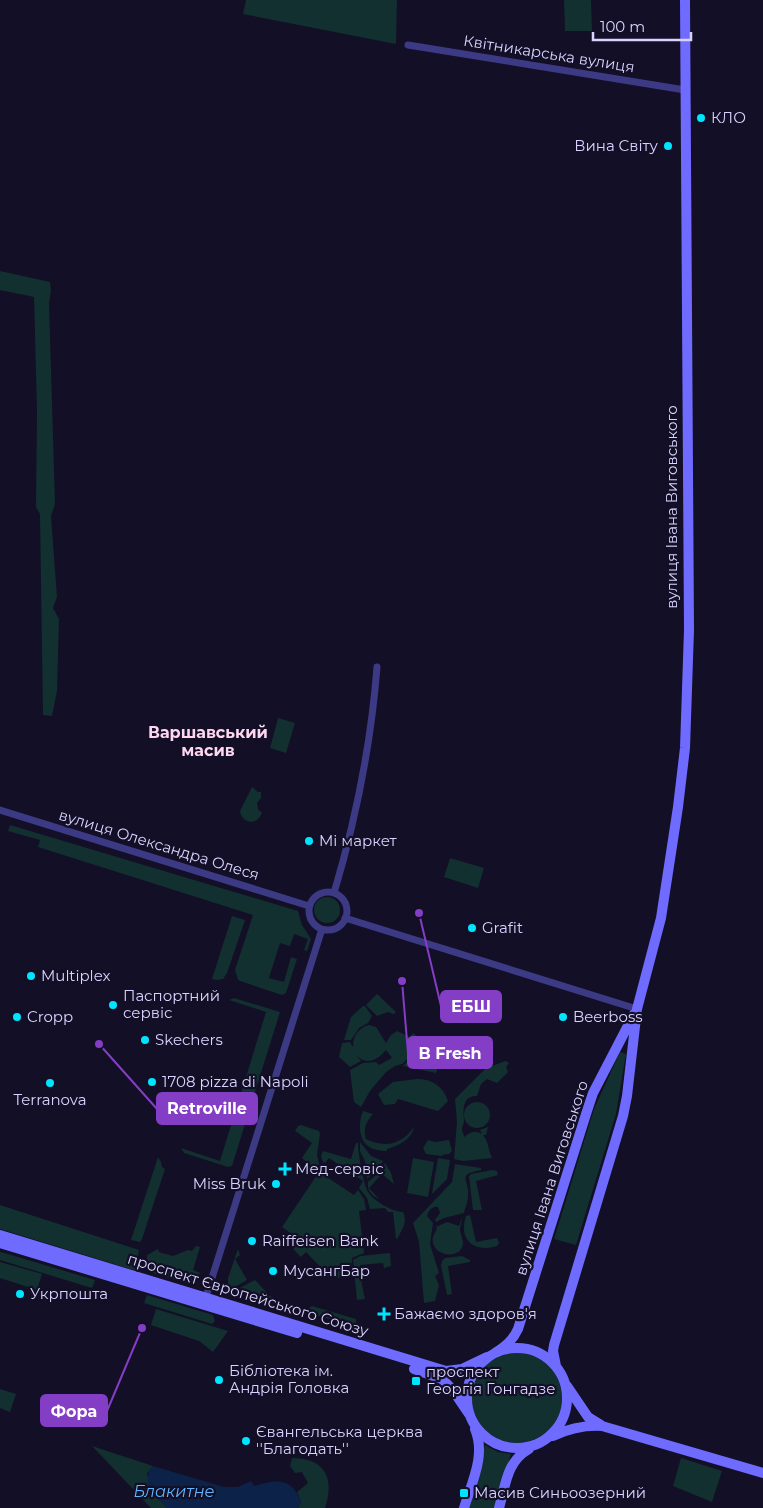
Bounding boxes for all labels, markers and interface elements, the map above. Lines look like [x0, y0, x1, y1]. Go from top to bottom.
scale bar [593, 10, 690, 42]
text: 100 m [600, 17, 645, 36]
street label: Квітникарська вулиця [462, 31, 636, 76]
place label: КЛО [711, 108, 746, 127]
marker: КЛО [695, 112, 707, 124]
place label: Вина Світу [574, 136, 659, 155]
marker: Вина Світу [662, 140, 674, 152]
street label: вулиця Івана Виговського [662, 405, 681, 609]
district label: Варшавський масив [148, 723, 268, 760]
street label: вулиця Олександра Олеся [57, 805, 262, 884]
place label: Mi маркет [319, 831, 398, 850]
marker: Mi маркет [303, 835, 315, 847]
place label: Grafit [482, 918, 523, 937]
marker: Grafit [466, 922, 478, 934]
place label: Multiplex [41, 966, 111, 985]
marker: Multiplex [25, 970, 37, 982]
place label: Паспортний сервіс [123, 986, 220, 1022]
callout: ЕБШ [441, 991, 501, 1022]
text: ЕБШ [451, 997, 491, 1016]
marker: Паспортний сервіс [107, 999, 119, 1011]
place label: Cropp [27, 1007, 73, 1026]
place label: Beerboss [573, 1007, 643, 1026]
marker: Cropp [11, 1011, 23, 1023]
marker: Beerboss [557, 1011, 569, 1023]
place label: Skechers [155, 1030, 223, 1049]
marker: Skechers [139, 1034, 151, 1046]
callout: B Fresh [408, 1037, 492, 1068]
text: B Fresh [418, 1044, 482, 1063]
place label: 1708 pizza di Napoli [162, 1072, 309, 1091]
marker: 1708 pizza di Napoli [146, 1076, 158, 1088]
marker: Terranova [44, 1077, 56, 1089]
street label: вулиця Івана Виговського [511, 1078, 592, 1278]
place label: Terranova [13, 1090, 87, 1109]
callout: Retroville [157, 1093, 257, 1124]
text: Retroville [167, 1099, 247, 1118]
place label: Мед-сервіс [295, 1159, 384, 1178]
marker: Мед-сервіс [279, 1163, 291, 1175]
place label: Miss Bruk [193, 1174, 266, 1193]
marker: Miss Bruk [270, 1178, 282, 1190]
place label: Raiffeisen Bank [262, 1231, 379, 1250]
marker: Raiffeisen Bank [246, 1235, 258, 1247]
street label: проспект Європейського Союзу [125, 1249, 372, 1340]
place label: МусангБар [283, 1261, 370, 1280]
marker: МусангБар [267, 1265, 279, 1277]
place label: Укрпошта [30, 1284, 108, 1303]
marker: Укрпошта [14, 1288, 26, 1300]
place label: Бажаємо здоров'я [394, 1304, 537, 1323]
marker: Бажаємо здоров'я [378, 1308, 390, 1320]
place label: Бібліотека ім. Андрія Головка [229, 1361, 349, 1397]
place label: проспект Георгія Гонгадзе [426, 1362, 555, 1398]
marker: Бібліотека ім. Андрія Головка [213, 1374, 225, 1386]
marker: проспект Георгія Гонгадзе [410, 1375, 422, 1387]
callout: Фора [41, 1395, 107, 1426]
text: Фора [51, 1402, 97, 1421]
place label: Євангельська церква ''Благодать'' [256, 1422, 423, 1458]
marker: Євангельська церква ''Благодать'' [240, 1435, 252, 1447]
water label: Блакитне [133, 1482, 215, 1501]
place label: Масив Синьоозерний [474, 1483, 646, 1502]
marker: Масив Синьоозерний [458, 1487, 470, 1499]

